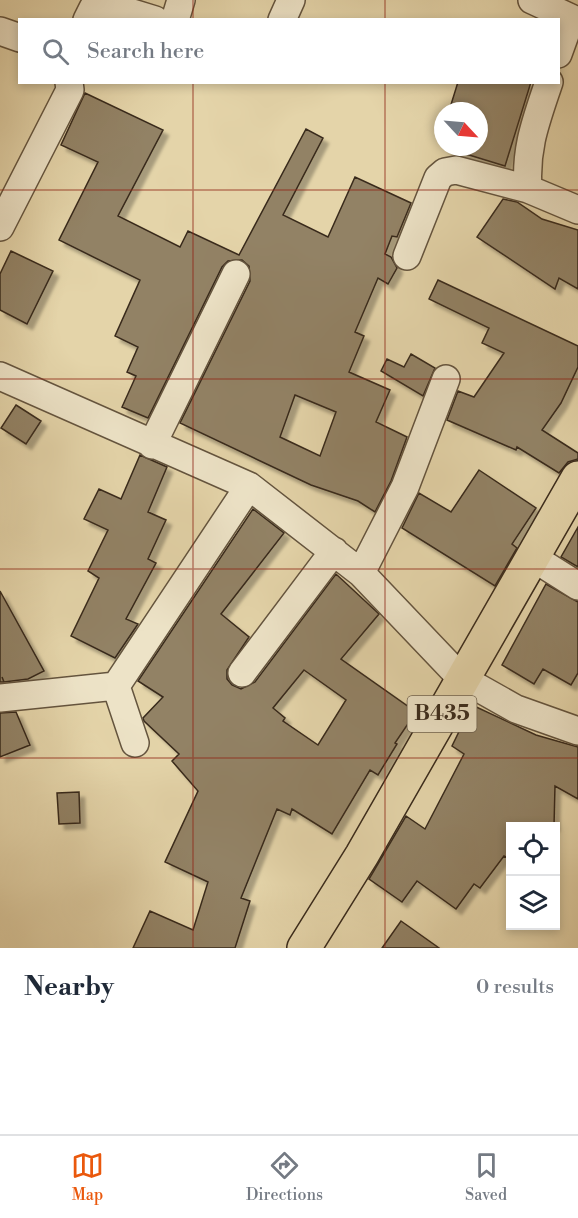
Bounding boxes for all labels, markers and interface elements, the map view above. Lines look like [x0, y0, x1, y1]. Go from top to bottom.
search box [18, 18, 560, 84]
icon: search [39, 35, 72, 68]
text: Search here [87, 38, 204, 65]
north arrow [434, 102, 488, 156]
road number: B435 [408, 696, 476, 732]
map controls [506, 822, 560, 930]
button: locate [506, 822, 560, 876]
button: layers [506, 876, 560, 930]
text: Nearby [24, 971, 114, 1003]
text: 0 results [476, 975, 554, 1000]
tab: Map [71, 1149, 104, 1205]
tab: Directions [246, 1149, 323, 1205]
tab: Saved [465, 1149, 507, 1205]

